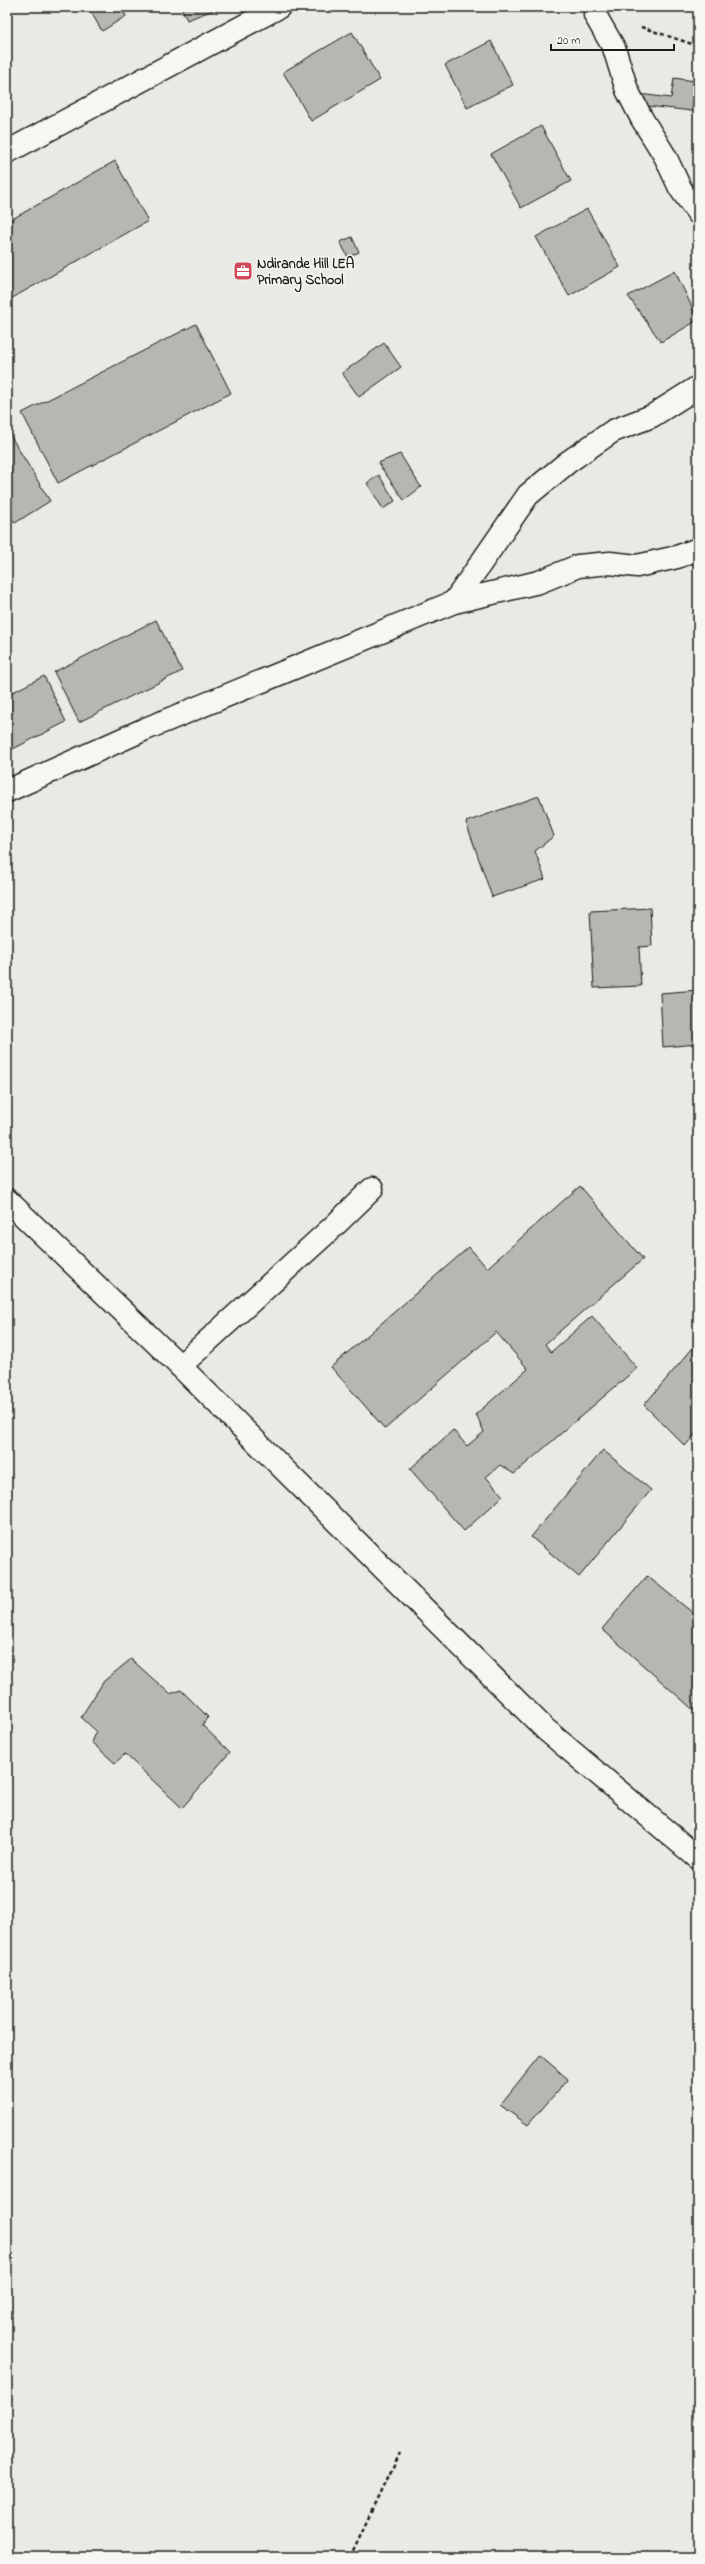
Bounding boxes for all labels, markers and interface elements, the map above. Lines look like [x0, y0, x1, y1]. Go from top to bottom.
scale bar [551, 26, 674, 52]
text: 20 m [557, 32, 580, 50]
place label: Ndirande Hill LEA Primary School [257, 254, 355, 293]
office icon: Ndirande Hill LEA Primary School [232, 260, 254, 282]

